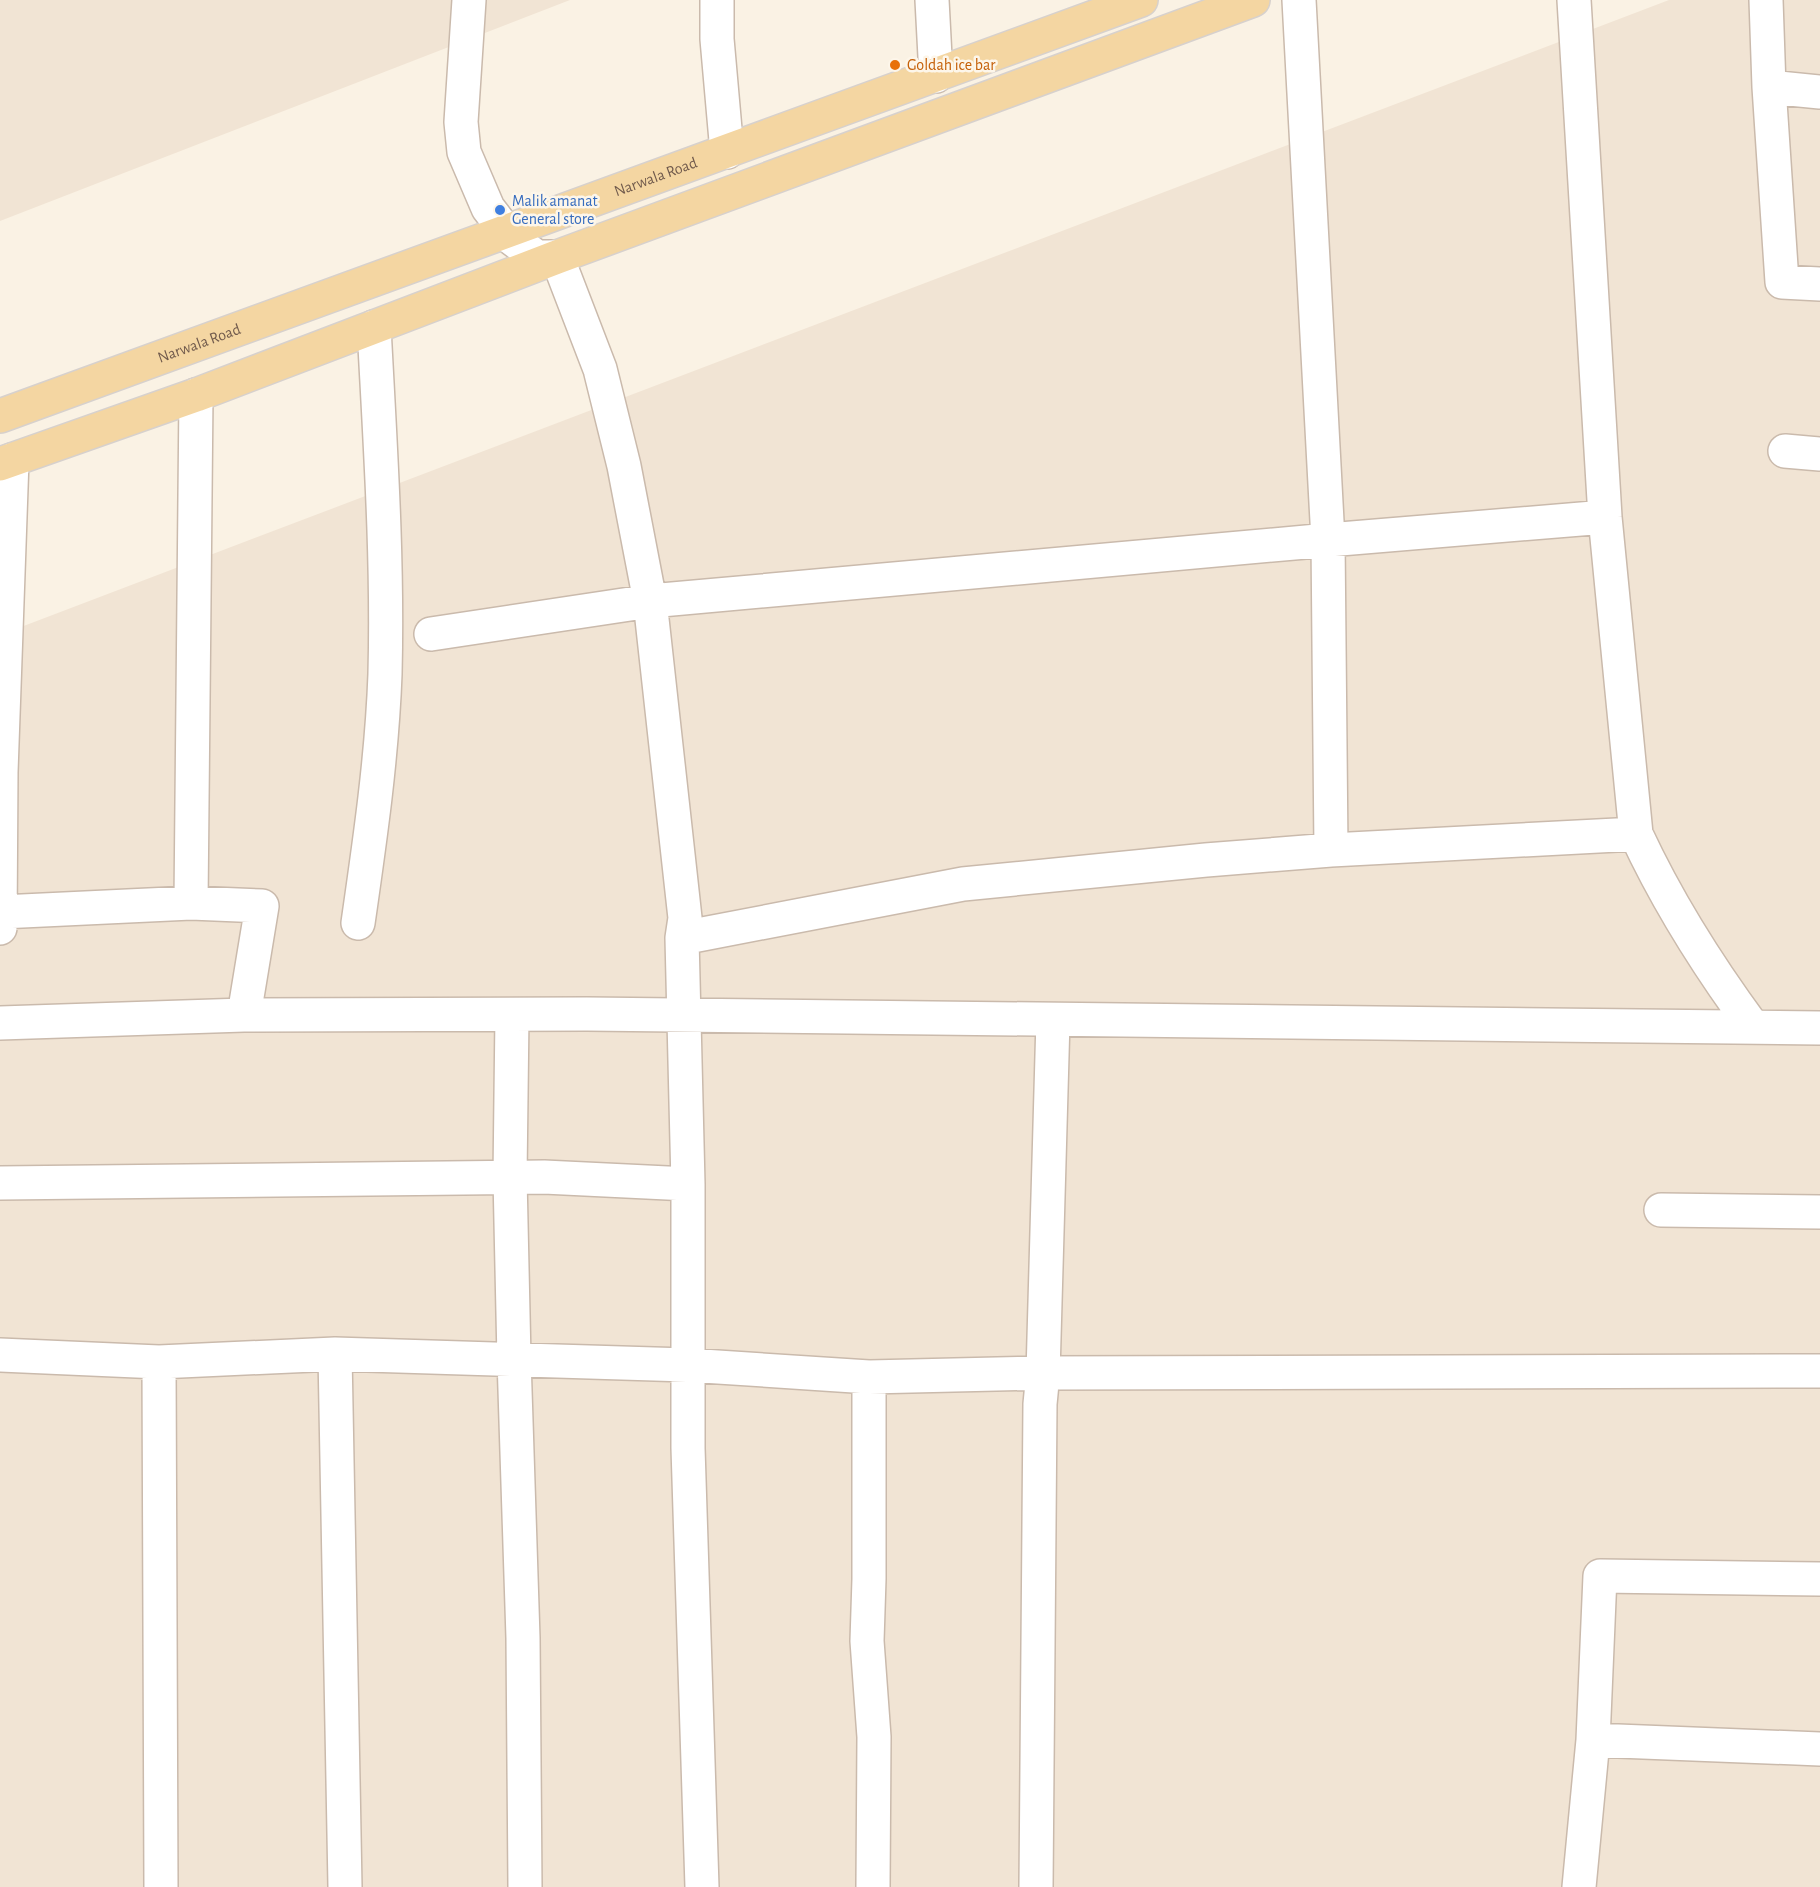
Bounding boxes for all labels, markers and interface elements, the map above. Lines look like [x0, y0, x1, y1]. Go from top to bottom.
place label: Goldah ice bar [907, 57, 996, 73]
marker: Goldah ice bar [888, 58, 902, 72]
street label: Narwala Road [612, 154, 699, 199]
place label: Malik amanat General store [512, 193, 598, 227]
marker: Malik amanat General store [493, 203, 507, 217]
street label: Narwala Road [156, 321, 243, 366]

